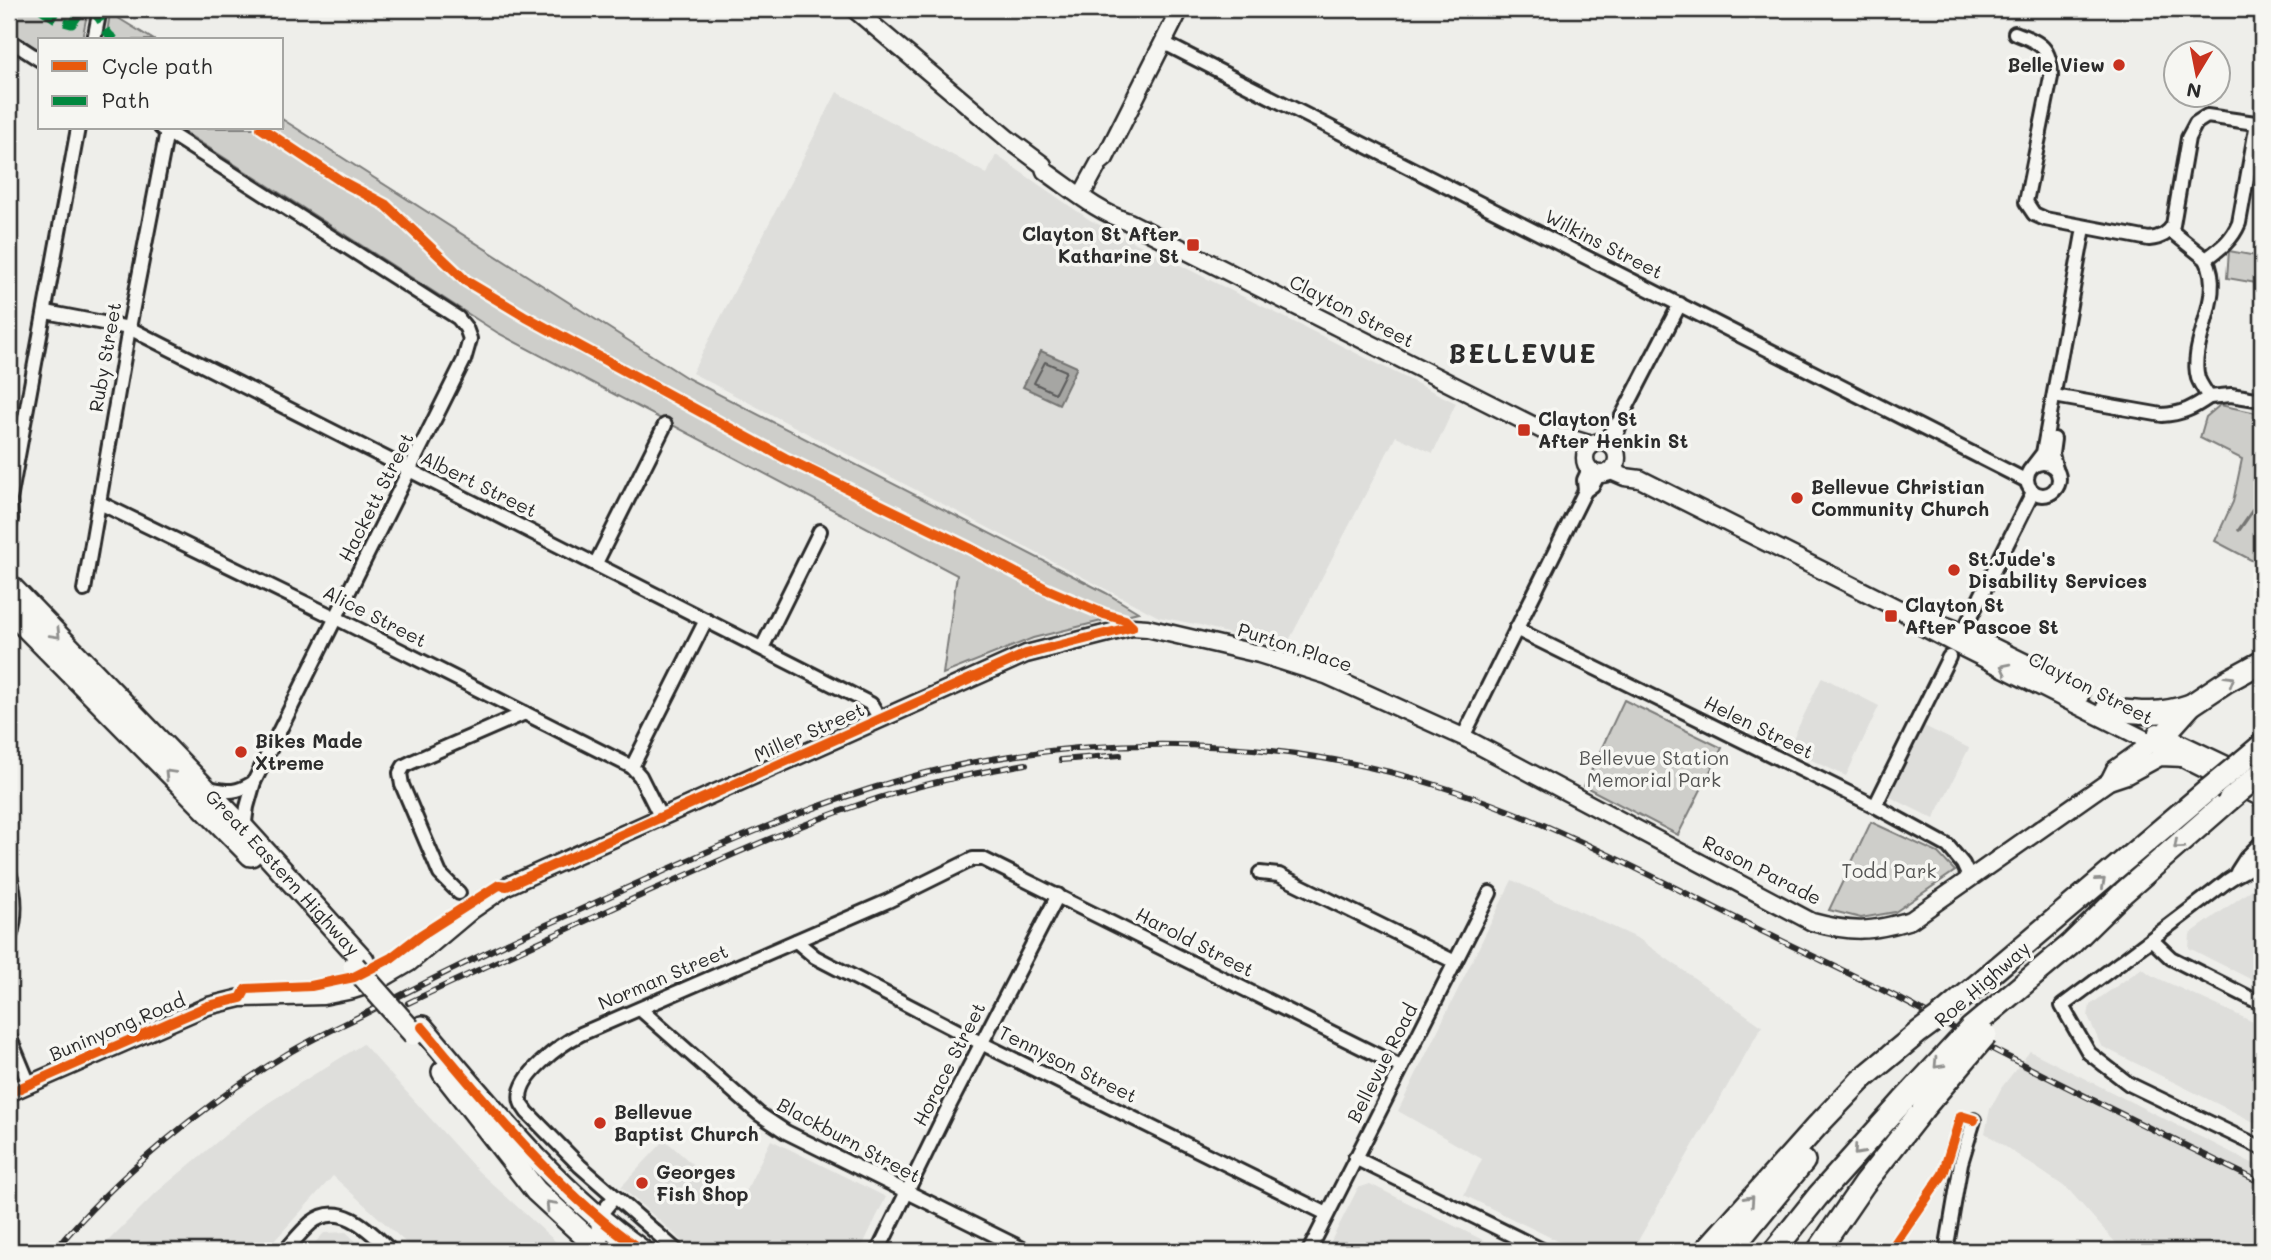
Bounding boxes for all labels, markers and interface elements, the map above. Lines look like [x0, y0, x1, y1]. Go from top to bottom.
legend [38, 38, 284, 130]
north arrow [2162, 38, 2232, 108]
text: Cycle path [102, 52, 212, 79]
place label: Belle View [2007, 52, 2105, 77]
marker: Belle View [2111, 57, 2127, 73]
text: N [2185, 78, 2203, 105]
text: Path [102, 86, 149, 113]
street label: Wilkins Street [1541, 203, 1668, 284]
place label: Clayton St After Katharine St [1022, 221, 1179, 268]
marker: Clayton St After Katharine St [1185, 237, 1201, 253]
street label: Clayton Street [1286, 268, 1419, 353]
street label: Ruby Street [83, 300, 126, 414]
district label: BELLEVUE [1448, 336, 1598, 370]
place label: Clayton St After Henkin St [1538, 406, 1688, 453]
marker: Clayton St After Henkin St [1516, 422, 1532, 438]
street label: Hackett Street [332, 428, 419, 566]
street label: Albert Street [417, 445, 541, 522]
place label: Bellevue Christian Community Church [1811, 474, 1989, 521]
marker: Bellevue Christian Community Church [1789, 490, 1805, 506]
place label: St.Jude's Disability Services [1968, 546, 2147, 593]
marker: St.Jude's Disability Services [1946, 562, 1962, 578]
street label: Alice Street [319, 579, 431, 652]
place label: Clayton St After Pascoe St [1905, 592, 2058, 639]
marker: Clayton St After Pascoe St [1883, 608, 1899, 624]
street label: Purton Place [1235, 616, 1356, 677]
one-way arrow [48, 625, 61, 638]
street label: Clayton Street [2025, 645, 2158, 730]
one-way arrow [2000, 662, 2012, 676]
one-way arrow [2222, 675, 2235, 688]
street label: Helen Street [1700, 689, 1818, 764]
street label: Miller Street [750, 696, 868, 767]
place label: Bikes Made Xtreme [255, 728, 363, 775]
marker: Bikes Made Xtreme [233, 744, 249, 760]
park label: Bellevue Station Memorial Park [1579, 745, 1729, 792]
one-way arrow [165, 770, 178, 783]
street label: Great Eastern Highway [200, 784, 366, 961]
street label: Rason Parade [1699, 829, 1826, 910]
one-way arrow [2173, 837, 2186, 849]
park label: Todd Park [1841, 858, 1937, 883]
one-way arrow [2092, 878, 2105, 890]
street label: Harold Street [1132, 901, 1259, 982]
street label: Roe Highway [1929, 935, 2035, 1032]
street label: Norman Street [594, 938, 732, 1015]
street label: Buninyong Road [45, 987, 189, 1066]
street label: Horace Street [907, 998, 990, 1130]
street label: Bellevue Road [1341, 999, 1422, 1127]
street label: Tennyson Street [995, 1019, 1142, 1108]
one-way arrow [1933, 1056, 1946, 1069]
street label: Blackburn Street [773, 1091, 925, 1188]
place label: Bellevue Baptist Church [614, 1099, 758, 1146]
marker: Bellevue Baptist Church [592, 1115, 608, 1131]
one-way arrow [1854, 1143, 1867, 1156]
place label: Georges Fish Shop [656, 1159, 749, 1206]
marker: Georges Fish Shop [634, 1175, 650, 1191]
one-way arrow [1741, 1195, 1754, 1208]
one-way arrow [546, 1201, 559, 1214]

